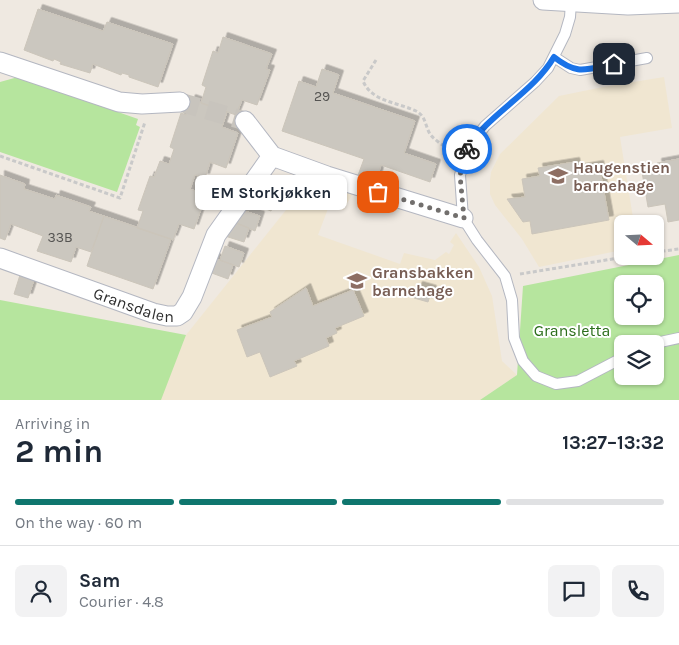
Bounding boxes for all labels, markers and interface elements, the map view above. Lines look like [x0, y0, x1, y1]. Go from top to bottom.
pin [593, 43, 635, 85]
icon: home [600, 50, 628, 78]
house number: 29 [314, 88, 330, 105]
courier [442, 124, 492, 174]
icon: bike [453, 135, 481, 163]
place label: Haugenstien barnehage [573, 158, 670, 195]
school or university icon: Haugenstien barnehage [547, 165, 569, 187]
pin [357, 171, 399, 213]
callout: EM Storkjøkken [195, 174, 348, 210]
icon: bag [364, 178, 392, 206]
text: EM Storkjøkken [211, 183, 331, 202]
north arrow [614, 215, 664, 265]
map controls [614, 215, 664, 385]
house number: 33B [47, 229, 73, 246]
place label: Gransbakken barnehage [372, 263, 473, 300]
school or university icon: Gransbakken barnehage [346, 270, 368, 292]
button: locate [614, 275, 664, 325]
street label: Gransdalen [91, 283, 174, 326]
park label: Gransletta [534, 321, 610, 340]
button: layers [614, 335, 664, 385]
text: Arriving in [15, 414, 90, 433]
text: 13:27–13:32 [562, 432, 664, 454]
text: 2 min [15, 433, 103, 470]
text: On the way · 60 m [15, 513, 142, 532]
button: person [15, 565, 67, 617]
button: chat [548, 565, 600, 617]
button: phone [612, 565, 664, 617]
text: Sam [79, 570, 120, 592]
text: Courier · 4.8 [79, 592, 164, 611]

